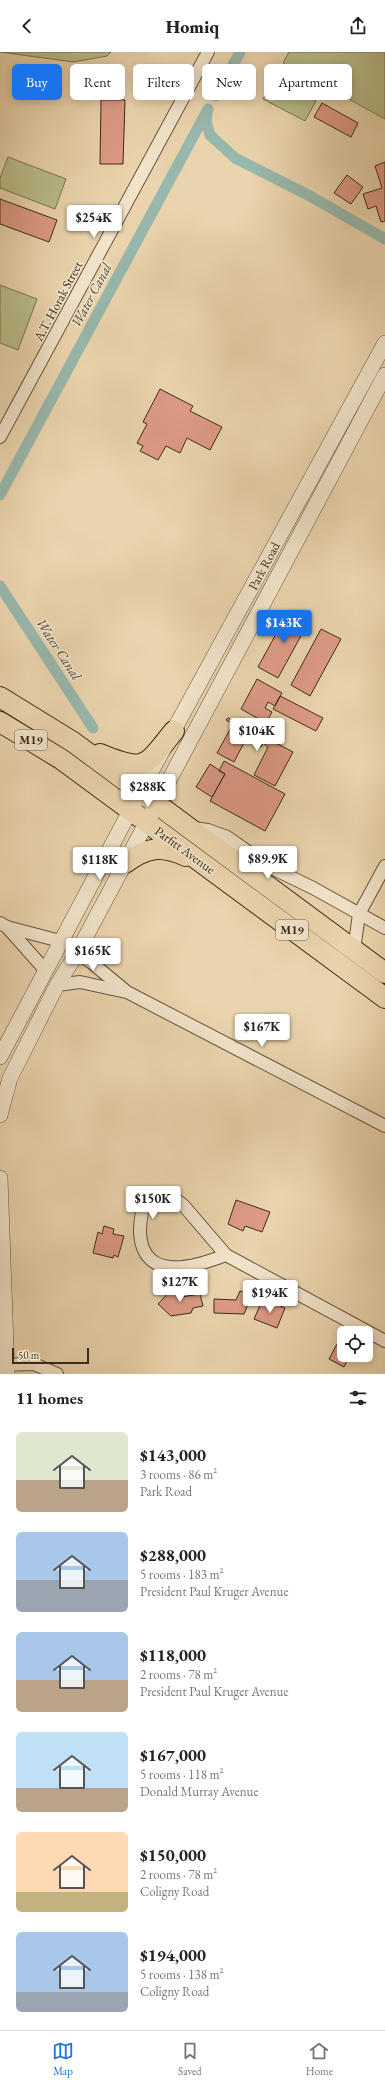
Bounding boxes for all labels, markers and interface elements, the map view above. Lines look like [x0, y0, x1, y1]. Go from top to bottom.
icon: back [16, 15, 38, 37]
text: Homiq [166, 15, 219, 38]
icon: share [347, 15, 369, 37]
chip: Buy [12, 64, 62, 100]
chip: Rent [70, 64, 125, 100]
chip: Filters [133, 64, 194, 100]
chip: New [202, 64, 256, 100]
chip: Apartment [264, 64, 352, 100]
pin: $254K [66, 205, 122, 239]
text: $254K [76, 209, 112, 226]
street label: A.T. Horak Street [29, 258, 86, 345]
water label: Water Canal [67, 259, 116, 330]
street label: Park Road [244, 539, 284, 593]
pin: $143K [256, 610, 312, 644]
text: $143K [266, 614, 302, 631]
water label: Water Canal [32, 615, 86, 684]
pin: $104K [229, 718, 285, 752]
text: $104K [239, 722, 275, 739]
road number: M19 [15, 730, 47, 750]
pin: $288K [120, 774, 176, 808]
text: $288K [130, 778, 166, 795]
street label: Parfitt Avenue [151, 822, 219, 878]
pin: $89.9K [235, 846, 301, 880]
pin: $118K [72, 847, 128, 881]
text: $89.9K [248, 850, 288, 867]
text: $118K [82, 851, 118, 868]
road number: M19 [276, 920, 308, 940]
pin: $165K [65, 938, 121, 972]
text: $165K [75, 942, 111, 959]
pin: $167K [234, 1014, 290, 1048]
text: $167K [244, 1018, 280, 1035]
pin: $150K [125, 1186, 181, 1220]
text: $150K [135, 1190, 171, 1207]
pin: $127K [152, 1269, 208, 1303]
text: $127K [162, 1273, 198, 1290]
pin: $194K [242, 1280, 298, 1314]
text: $194K [252, 1284, 288, 1301]
map controls [337, 1326, 373, 1362]
button: locate [337, 1326, 373, 1362]
scale bar [12, 1346, 89, 1365]
text: 50 m [18, 1348, 39, 1362]
text: 11 homes [16, 1387, 83, 1409]
icon: filters [347, 1387, 369, 1409]
text: $143,000 [140, 1444, 206, 1466]
icon: home [48, 1448, 96, 1496]
text: 3 rooms · 86 m² [140, 1466, 217, 1483]
text: Park Road [140, 1483, 192, 1500]
text: $288,000 [140, 1544, 206, 1566]
icon: home [48, 1548, 96, 1596]
text: 5 rooms · 183 m² [140, 1566, 224, 1583]
text: President Paul Kruger Avenue [140, 1583, 288, 1600]
text: $118,000 [140, 1644, 206, 1666]
icon: home [48, 1648, 96, 1696]
text: 2 rooms · 78 m² [140, 1666, 217, 1683]
text: President Paul Kruger Avenue [140, 1683, 288, 1700]
text: $167,000 [140, 1744, 206, 1766]
icon: home [48, 1748, 96, 1796]
text: 5 rooms · 118 m² [140, 1766, 224, 1783]
text: Donald Murray Avenue [140, 1783, 259, 1800]
text: $150,000 [140, 1844, 206, 1866]
icon: home [48, 1848, 96, 1896]
text: 2 rooms · 78 m² [140, 1866, 217, 1883]
text: Coligny Road [140, 1883, 209, 1900]
text: $194,000 [140, 1944, 206, 1966]
icon: home [48, 1948, 96, 1996]
text: 5 rooms · 138 m² [140, 1966, 224, 1983]
text: Coligny Road [140, 1983, 209, 2000]
tab: Map [52, 2040, 74, 2078]
tab: Saved [178, 2040, 202, 2078]
tab: Home [306, 2040, 333, 2078]

